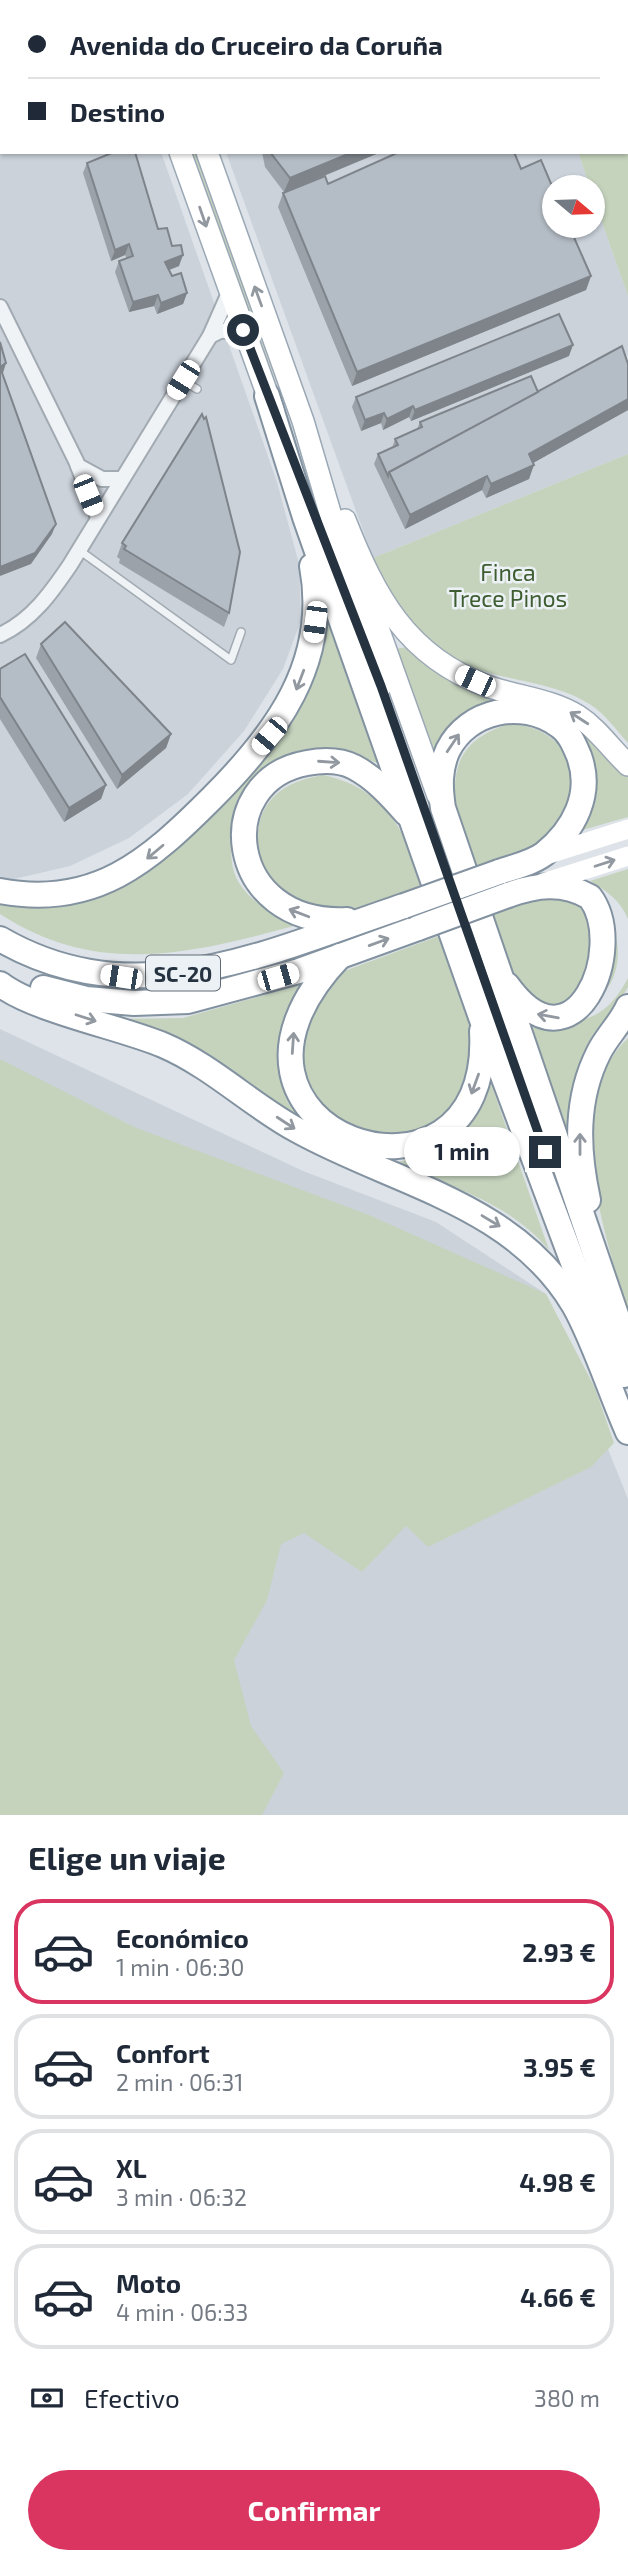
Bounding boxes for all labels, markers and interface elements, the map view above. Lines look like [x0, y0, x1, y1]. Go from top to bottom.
text: Avenida do Cruceiro da Coruña [70, 29, 443, 60]
text: Destino [70, 96, 165, 127]
north arrow [542, 175, 606, 238]
map controls [542, 175, 605, 238]
one-way arrow [198, 205, 210, 227]
one-way arrow [251, 286, 263, 308]
route start [227, 314, 259, 346]
car [163, 357, 204, 403]
car [71, 472, 106, 518]
park label: Finca Trece Pinos [449, 558, 567, 612]
car [302, 600, 329, 644]
car [452, 663, 499, 699]
one-way arrow [293, 669, 306, 691]
one-way arrow [570, 711, 590, 725]
car [248, 713, 291, 759]
one-way arrow [446, 734, 461, 753]
one-way arrow [317, 756, 340, 769]
one-way arrow [146, 844, 164, 860]
one-way arrow [594, 856, 616, 869]
one-way arrow [288, 906, 310, 919]
one-way arrow [367, 935, 389, 947]
road number: SC-20 [146, 956, 220, 990]
car [255, 961, 302, 993]
car [99, 963, 144, 991]
one-way arrow [537, 1008, 560, 1022]
one-way arrow [74, 1013, 96, 1025]
one-way arrow [287, 1032, 300, 1055]
one-way arrow [468, 1072, 480, 1094]
one-way arrow [276, 1116, 295, 1130]
callout: 1 min [405, 1128, 520, 1176]
one-way arrow [573, 1132, 587, 1155]
route end [529, 1136, 561, 1168]
text: 1 min [434, 1137, 490, 1165]
one-way arrow [480, 1214, 500, 1228]
text: Elige un viaje [28, 1838, 226, 1876]
icon: car [32, 1920, 95, 1983]
text: Económico [116, 1922, 249, 1953]
text: 2.93 € [522, 1936, 596, 1967]
text: 1 min · 06:30 [116, 1953, 244, 1981]
icon: car [32, 2035, 95, 2098]
text: Confort [116, 2037, 210, 2068]
text: 3.95 € [523, 2051, 596, 2082]
text: 2 min · 06:31 [116, 2068, 243, 2096]
icon: car [32, 2150, 95, 2213]
text: XL [116, 2152, 147, 2183]
text: 4.98 € [519, 2166, 596, 2197]
text: 3 min · 06:32 [116, 2183, 247, 2211]
icon: car [32, 2265, 95, 2328]
text: Moto [116, 2267, 181, 2298]
text: 4.66 € [520, 2281, 596, 2312]
text: 4 min · 06:33 [116, 2298, 248, 2326]
icon: cash [28, 2379, 66, 2417]
text: Efectivo [84, 2382, 180, 2413]
text: 380 m [534, 2384, 600, 2412]
button: Confirmar [28, 2470, 600, 2550]

